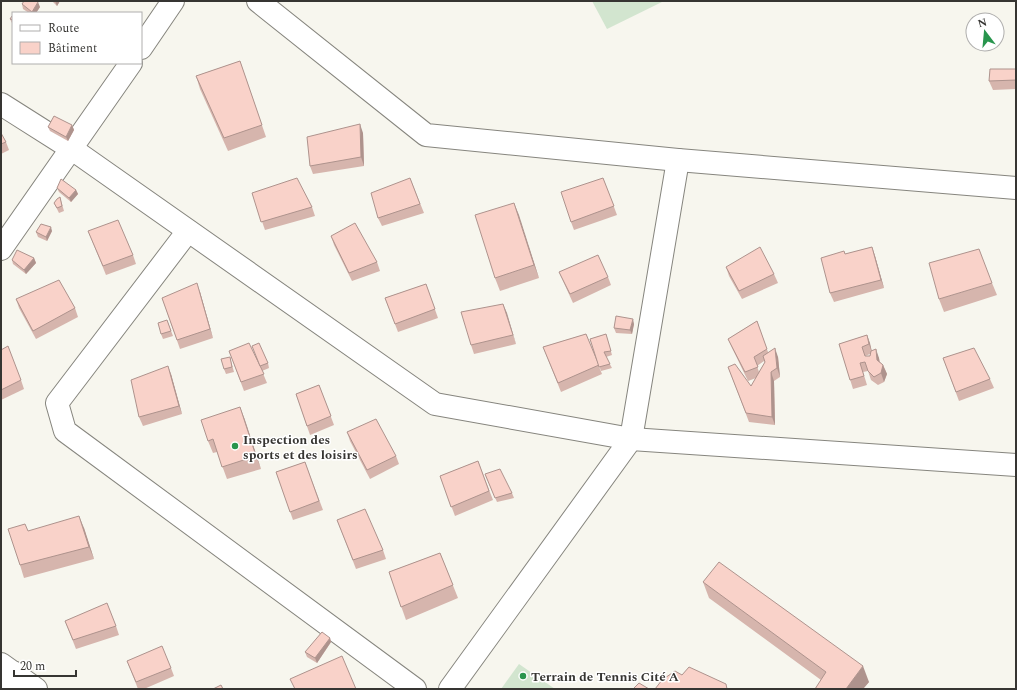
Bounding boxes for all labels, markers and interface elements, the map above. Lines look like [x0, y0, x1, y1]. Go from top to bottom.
legend [12, 12, 142, 64]
north arrow [965, 12, 1005, 52]
text: N [976, 13, 989, 32]
text: Route [48, 19, 79, 38]
text: Bâtiment [48, 39, 97, 58]
place label: Inspection des sports et des loisirs [243, 430, 358, 465]
marker: Inspection des sports et des loisirs [230, 441, 240, 451]
scale bar [14, 652, 76, 678]
text: 20 m [20, 657, 45, 676]
place label: Terrain de Tennis Cité A [531, 667, 679, 687]
marker: Terrain de Tennis Cité A [518, 671, 528, 681]

